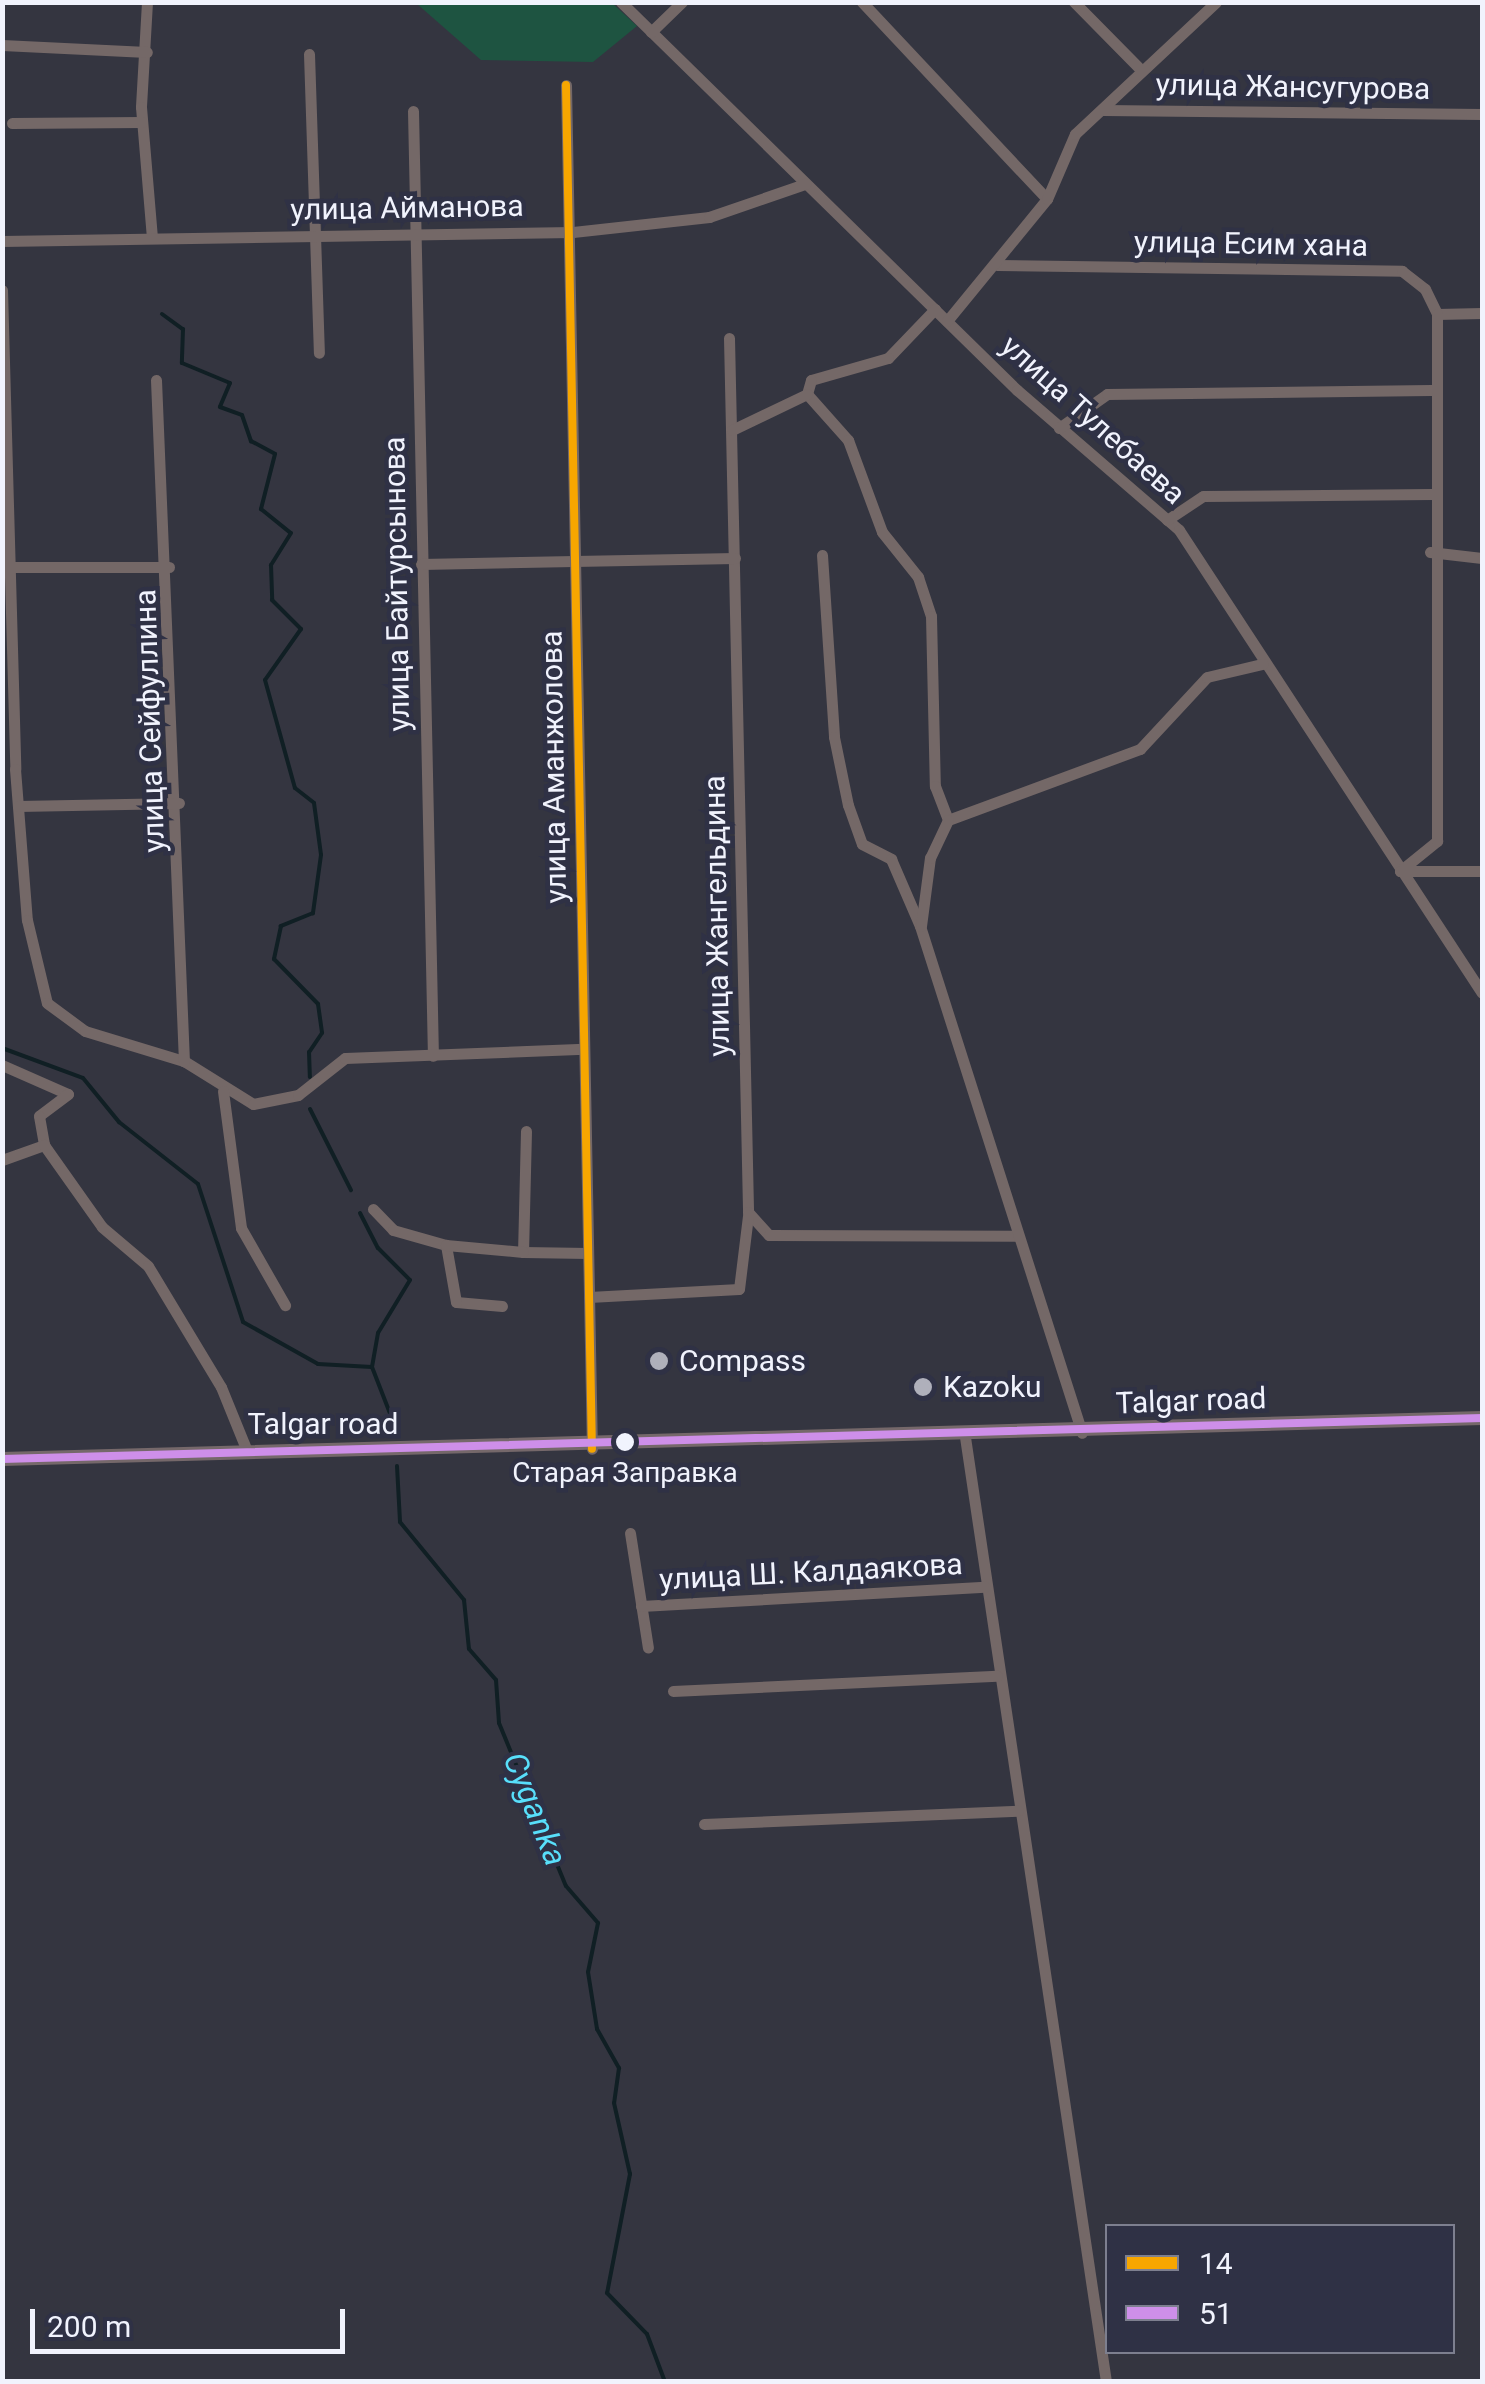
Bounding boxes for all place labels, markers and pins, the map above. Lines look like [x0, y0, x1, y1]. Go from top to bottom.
place label: Compass [679, 1343, 806, 1379]
marker: Compass [648, 1350, 670, 1372]
place label: Kazoku [943, 1369, 1042, 1405]
marker: Kazoku [912, 1376, 934, 1398]
marker: Старая Заправка [615, 1432, 635, 1452]
place label: Старая Заправка [512, 1456, 738, 1490]

